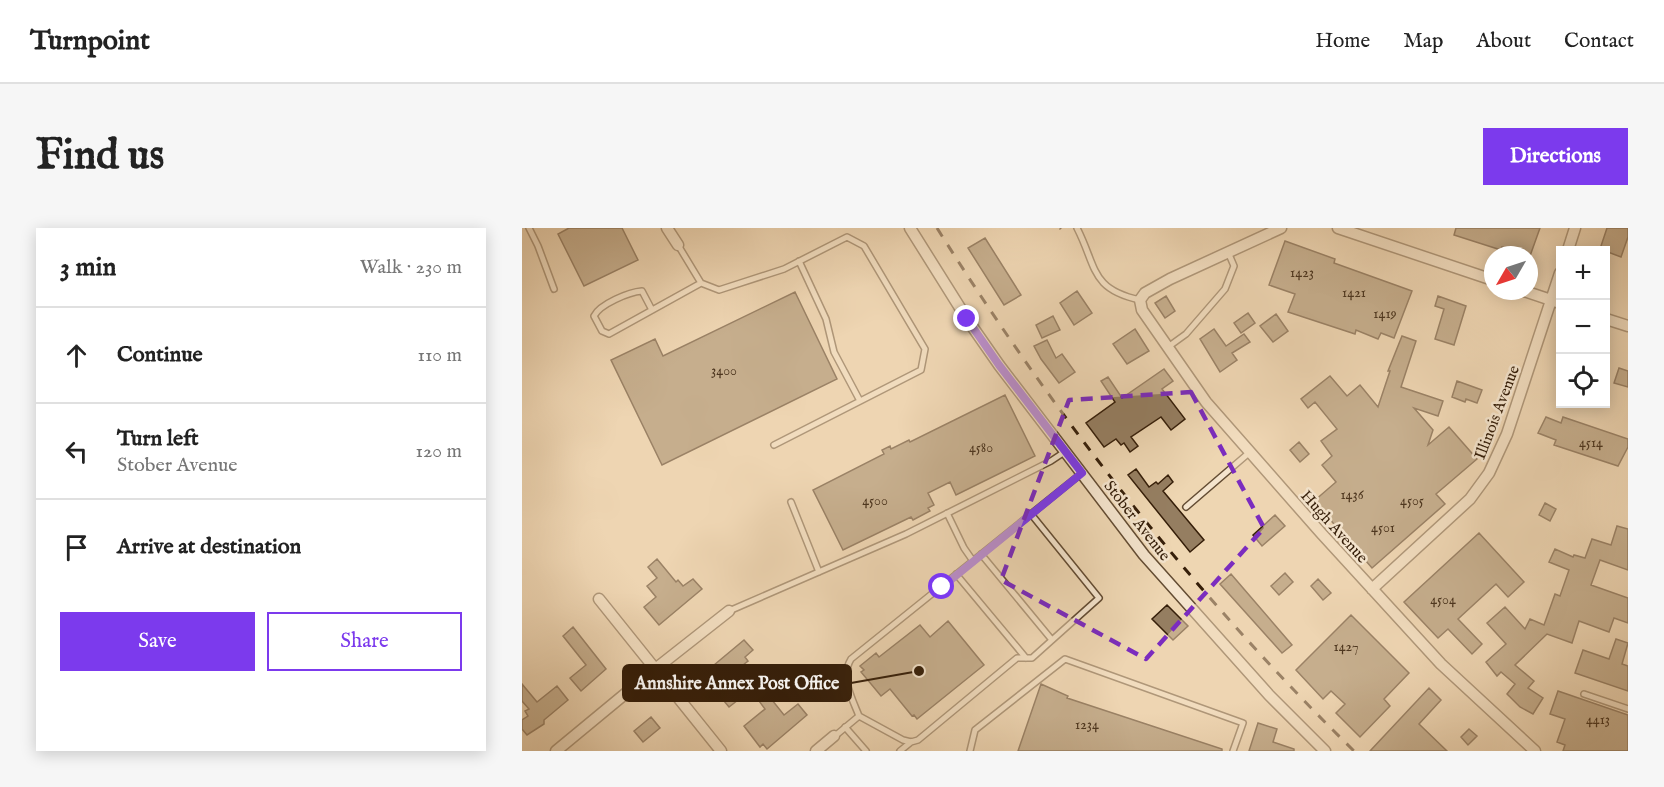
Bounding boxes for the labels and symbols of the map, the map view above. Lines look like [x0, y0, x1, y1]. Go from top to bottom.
north arrow [1484, 246, 1538, 300]
house number: 1423 [1290, 264, 1314, 282]
house number: 1421 [1342, 284, 1366, 302]
route end [953, 305, 979, 331]
house number: 1419 [1373, 305, 1397, 323]
house number: 3400 [711, 362, 737, 380]
street label: Illinois Avenue [1471, 363, 1525, 463]
house number: 4514 [1579, 434, 1603, 452]
house number: 4580 [969, 439, 993, 457]
street label: Stober Avenue [1099, 477, 1174, 565]
house number: 1436 [1340, 486, 1365, 504]
street label: Hugh Avenue [1296, 487, 1372, 568]
house number: 4500 [862, 492, 888, 510]
house number: 4505 [1400, 492, 1424, 510]
house number: 4501 [1371, 519, 1395, 537]
route start [928, 573, 954, 599]
house number: 4504 [1430, 591, 1456, 609]
house number: 1427 [1333, 638, 1359, 656]
callout: Annshire Annex Post Office [623, 665, 851, 701]
text: Annshire Annex Post Office [634, 673, 840, 696]
house number: 4413 [1586, 711, 1610, 729]
house number: 1234 [1075, 716, 1099, 734]

